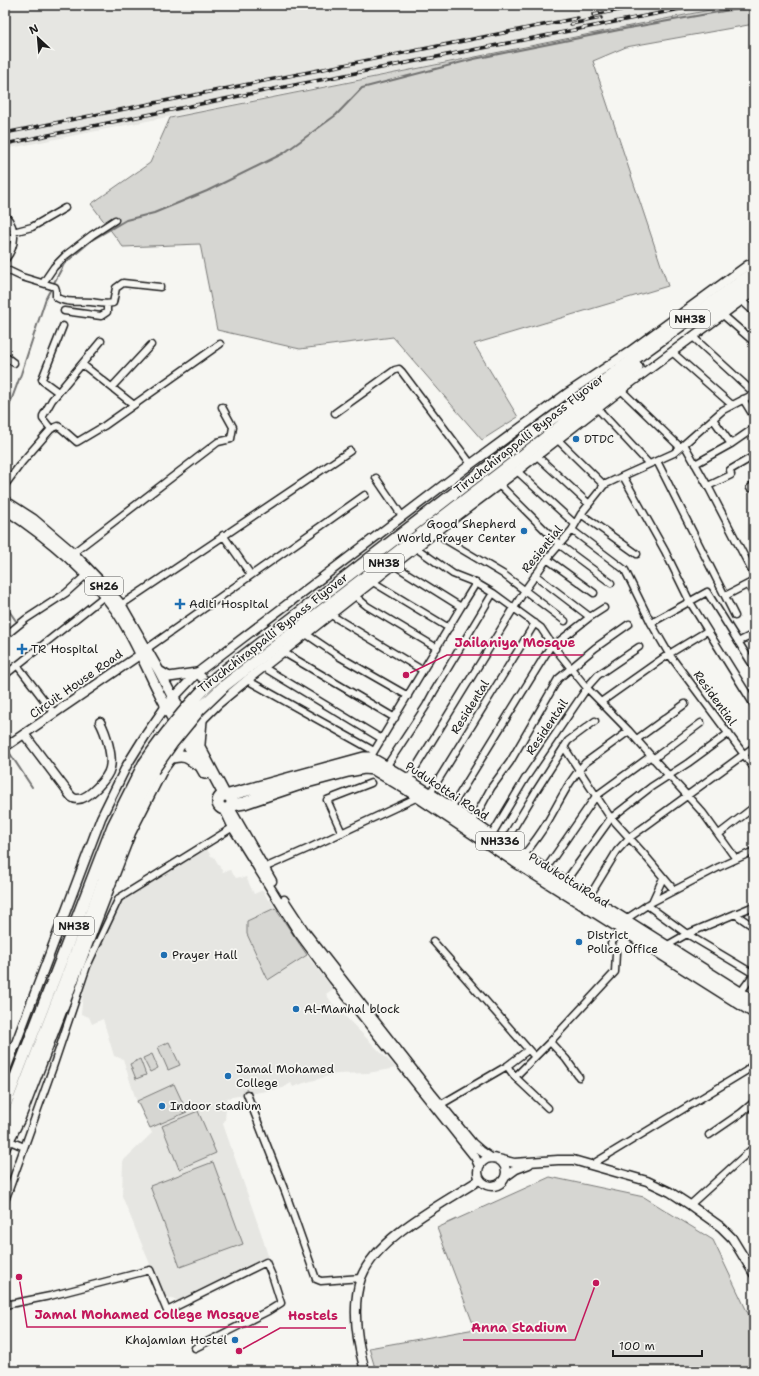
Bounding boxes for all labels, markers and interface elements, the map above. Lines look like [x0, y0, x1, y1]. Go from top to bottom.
north arrow [18, 18, 58, 58]
text: N [27, 21, 41, 38]
road number: NH38 [670, 310, 710, 328]
street label: Tiruchchirappalli Bypass Flyover [451, 370, 607, 498]
place label: DTDC [584, 431, 614, 447]
marker: DTDC [571, 434, 581, 444]
place label: Good Shepherd World Prayer Center [397, 516, 516, 546]
street label: Resiential [518, 522, 566, 576]
marker: Good Shepherd World Prayer Center [519, 526, 529, 536]
road number: NH38 [364, 554, 404, 572]
street label: Tiruchchirappalli Bypass Flyover [195, 569, 351, 697]
road number: SH26 [85, 577, 123, 595]
place label: Aditi Hospital [189, 596, 269, 612]
marker: Aditi Hospital [174, 598, 186, 610]
callout: Jailaniya Mosque [447, 630, 583, 655]
text: Jailaniya Mosque [455, 634, 576, 651]
place label: TR Hospital [31, 641, 98, 657]
marker: TR Hospital [16, 643, 28, 655]
street label: Circuit House Road [26, 646, 126, 722]
street label: Residential [690, 667, 741, 729]
street label: Residental [447, 677, 493, 737]
street label: Residentail [522, 696, 572, 758]
street label: Pudukottai Road [402, 758, 492, 824]
road number: NH336 [476, 832, 524, 850]
street label: PudukottaiRoad [526, 849, 613, 911]
road number: NH38 [54, 917, 94, 935]
place label: District Police Office [587, 927, 658, 957]
marker: District Police Office [574, 937, 584, 947]
place label: Prayer Hall [172, 947, 238, 963]
marker: Prayer Hall [159, 950, 169, 960]
place label: Al-Manhal block [304, 1001, 400, 1017]
marker: Al-Manhal block [291, 1004, 301, 1014]
place label: Jamal Mohamed College [236, 1061, 334, 1091]
marker: Jamal Mohamed College [223, 1071, 233, 1081]
place label: Indoor stadium [170, 1098, 261, 1114]
marker: Indoor stadium [157, 1101, 167, 1111]
callout: Jamal Mohamed College Mosque [27, 1302, 268, 1327]
callout: Hostels [280, 1303, 346, 1328]
text: Jamal Mohamed College Mosque [34, 1306, 260, 1323]
text: Hostels [288, 1307, 338, 1324]
callout: Anna Stadium [463, 1315, 575, 1340]
text: Anna Stadium [471, 1319, 567, 1336]
place label: Khajamian Hostel [125, 1332, 227, 1348]
scale bar [613, 1332, 702, 1358]
marker: Khajamian Hostel [230, 1335, 240, 1345]
text: 100 m [619, 1338, 655, 1354]

